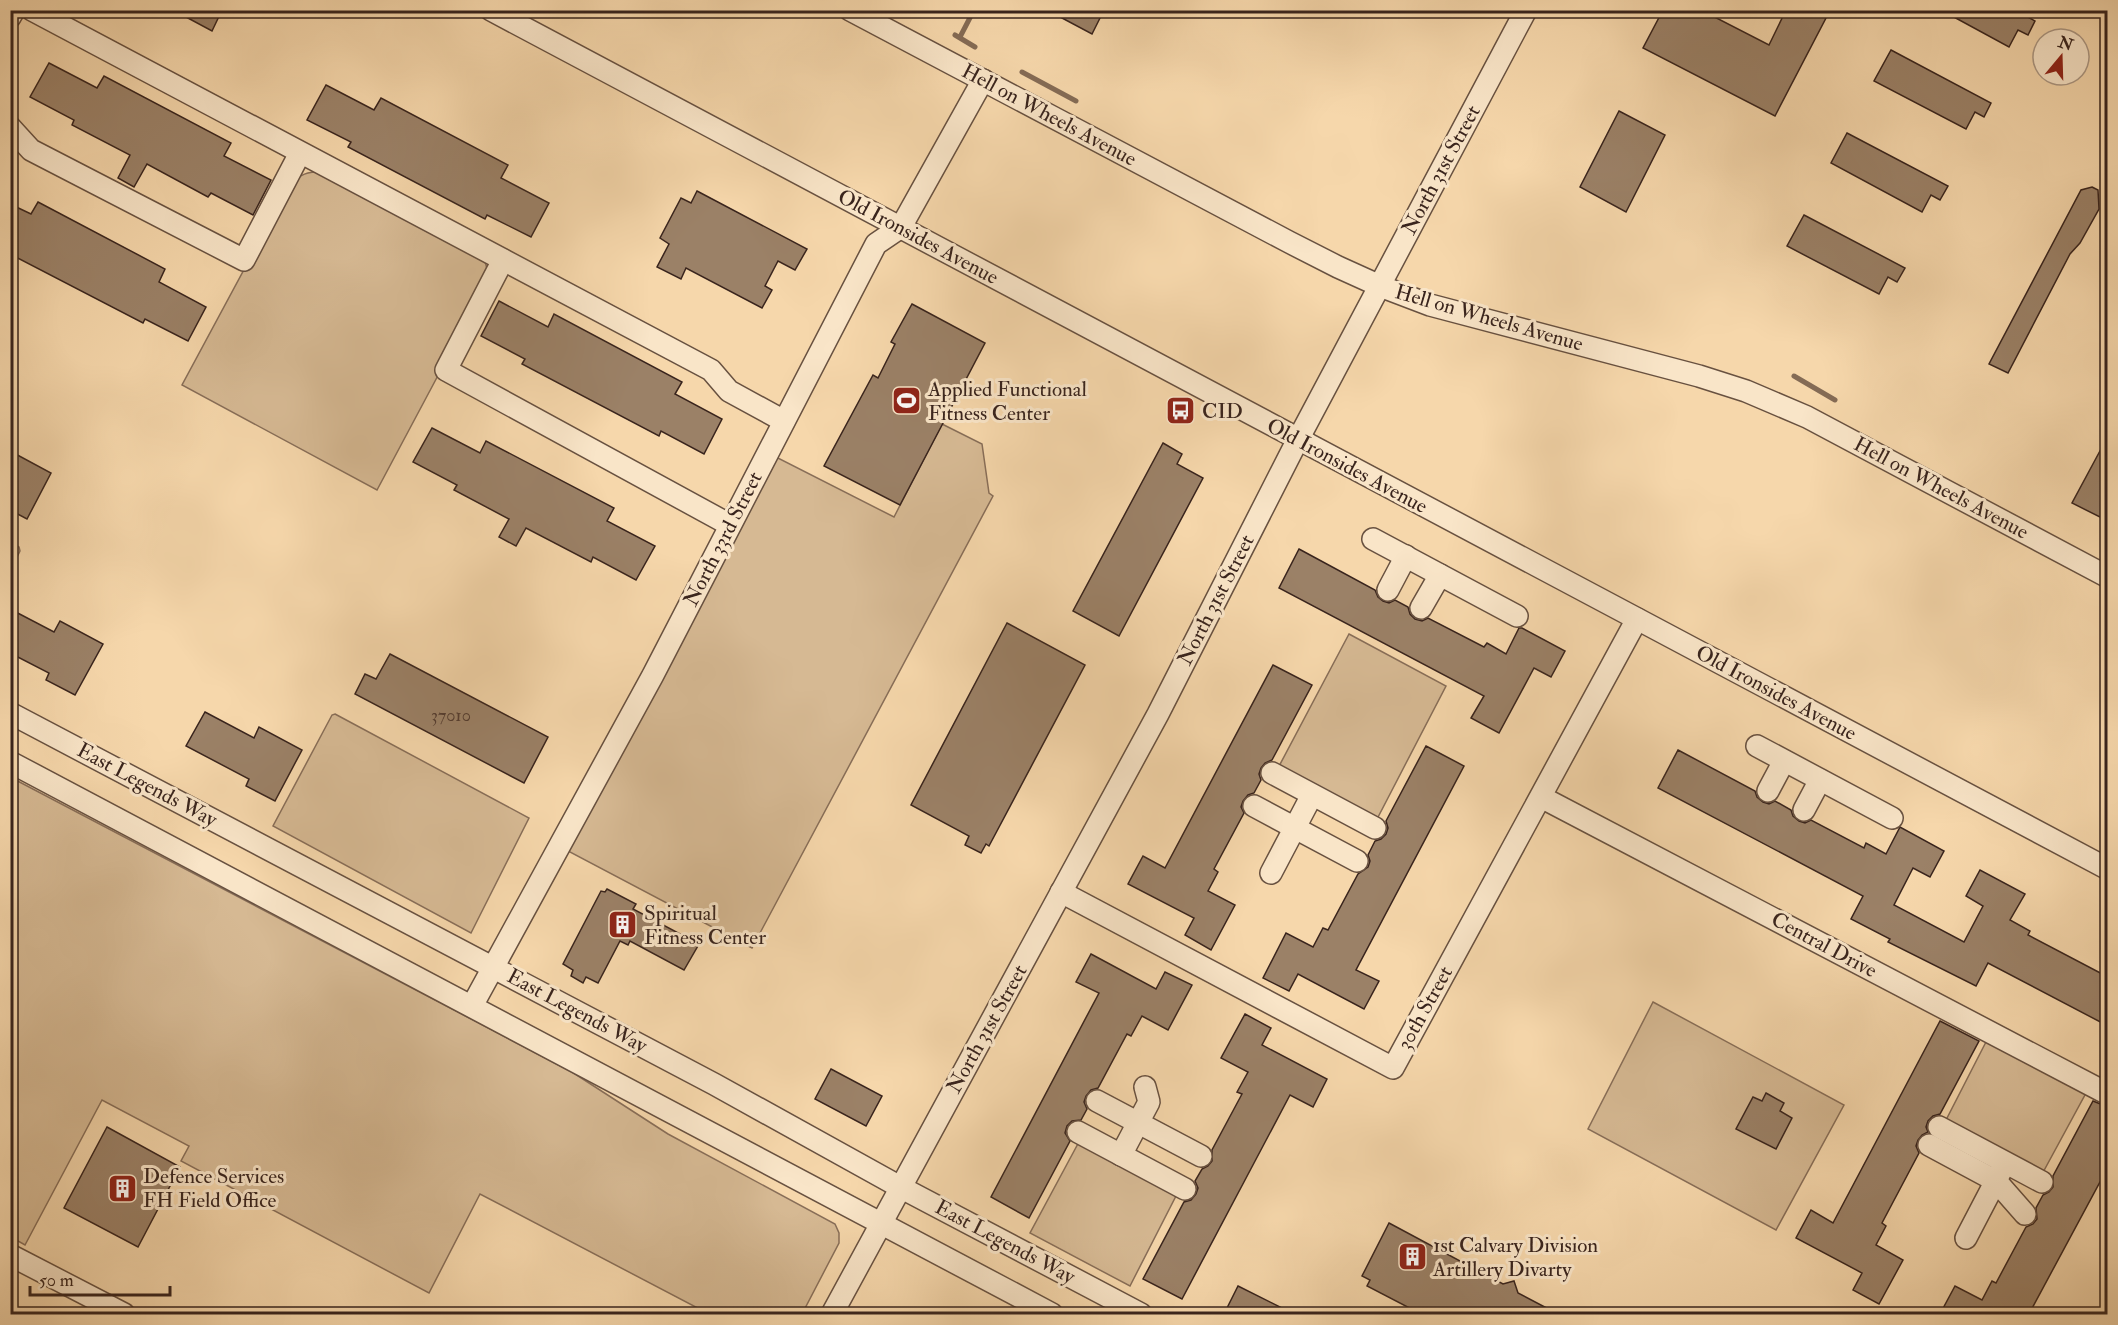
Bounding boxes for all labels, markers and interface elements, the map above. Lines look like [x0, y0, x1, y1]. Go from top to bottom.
north arrow [2031, 27, 2091, 87]
text: N [2055, 32, 2076, 56]
street label: Hell on Wheels Avenue [957, 57, 1141, 173]
street label: North 31st Street [1395, 100, 1487, 240]
street label: Old Ironsides Avenue [833, 183, 1003, 291]
street label: Hell on Wheels Avenue [1392, 278, 1586, 358]
place label: Applied Functional Fitness Center [927, 376, 1087, 427]
sports icon: Applied Functional Fitness Center [891, 385, 923, 417]
bus stop icon: CID [1165, 395, 1197, 427]
place label: CID [1202, 398, 1243, 425]
street label: Old Ironsides Avenue [1262, 412, 1432, 520]
street label: Hell on Wheels Avenue [1849, 430, 2033, 546]
street label: North 33rd Street [677, 467, 769, 611]
street label: North 31st Street [1171, 530, 1261, 670]
street label: Old Ironsides Avenue [1691, 639, 1861, 747]
house number: 37010 [431, 704, 471, 727]
street label: East Legends Way [72, 737, 223, 834]
place label: Spiritual Fitness Center [644, 900, 766, 951]
street label: Central Drive [1766, 906, 1882, 984]
building icon: Spiritual Fitness Center [607, 909, 639, 941]
street label: North 31st Street [941, 960, 1034, 1098]
street label: 30th Street [1391, 961, 1459, 1055]
street label: East Legends Way [502, 963, 653, 1060]
place label: Defence Services FH Field Office [143, 1163, 284, 1214]
building icon: Defence Services FH Field Office [106, 1172, 138, 1204]
street label: East Legends Way [930, 1194, 1081, 1291]
place label: 1st Calvary Division Artillery Divarty [1432, 1232, 1598, 1283]
building icon: 1st Calvary Division Artillery Divarty [1396, 1241, 1428, 1273]
scale bar [30, 1259, 170, 1297]
text: 50 m [39, 1269, 74, 1292]

